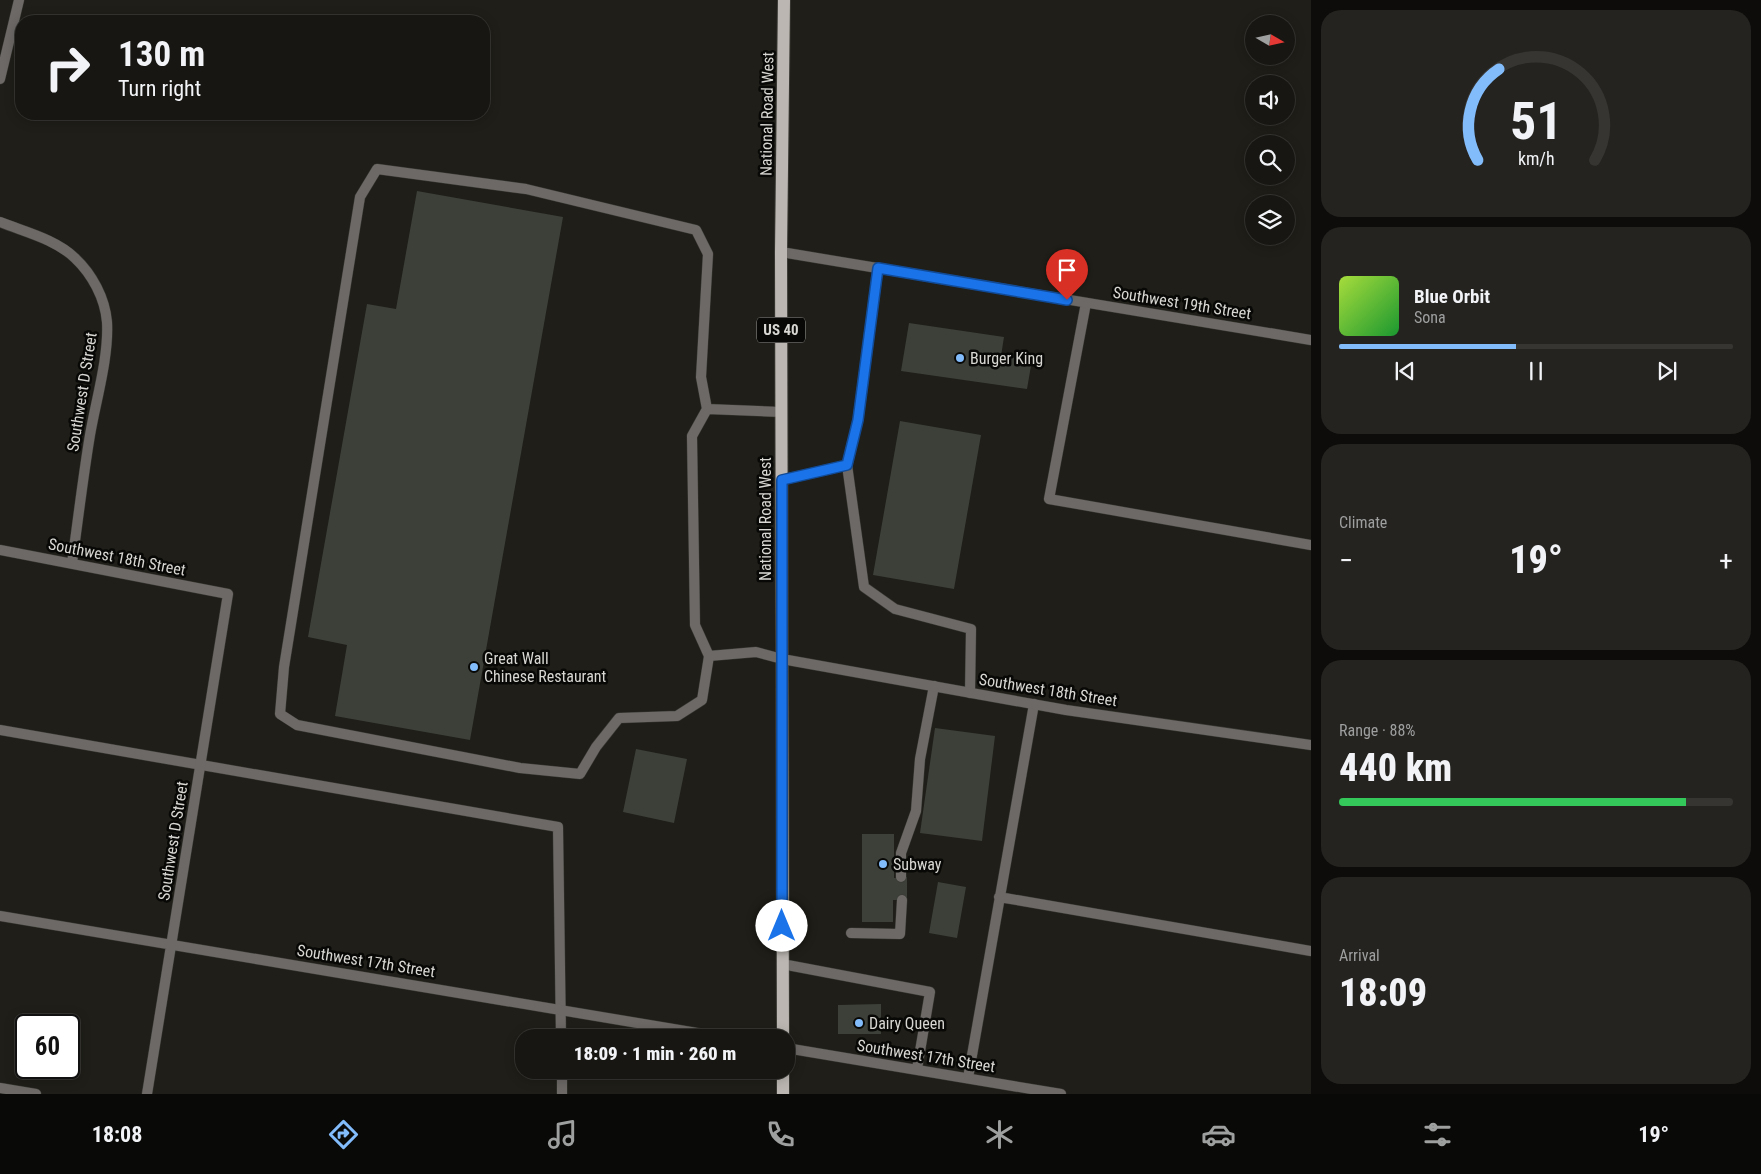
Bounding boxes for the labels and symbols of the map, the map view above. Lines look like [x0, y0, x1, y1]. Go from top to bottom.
north arrow [1245, 15, 1295, 65]
street label: National Road West [756, 52, 778, 176]
pin [1046, 249, 1088, 300]
street label: Southwest 19th Street [1112, 283, 1253, 323]
road number: US 40 [757, 318, 805, 342]
street label: Southwest D Street [63, 331, 101, 453]
place label: Burger King [970, 349, 1043, 368]
marker: Burger King [954, 352, 966, 364]
street label: National Road West [756, 457, 775, 581]
street label: Southwest 18th Street [47, 534, 188, 580]
place label: Great Wall Chinese Restaurant [484, 649, 607, 686]
marker: Great Wall Chinese Restaurant [468, 661, 480, 673]
street label: Southwest 18th Street [978, 670, 1119, 710]
street label: Southwest D Street [154, 780, 192, 902]
place label: Subway [893, 855, 942, 874]
marker: Subway [877, 858, 889, 870]
position arrow [755, 899, 807, 951]
street label: Southwest 17th Street [296, 941, 437, 981]
speed limit sign: 60 [15, 1014, 80, 1079]
place label: Dairy Queen [869, 1014, 945, 1033]
marker: Dairy Queen [853, 1017, 865, 1029]
street label: Southwest 17th Street [856, 1036, 997, 1076]

